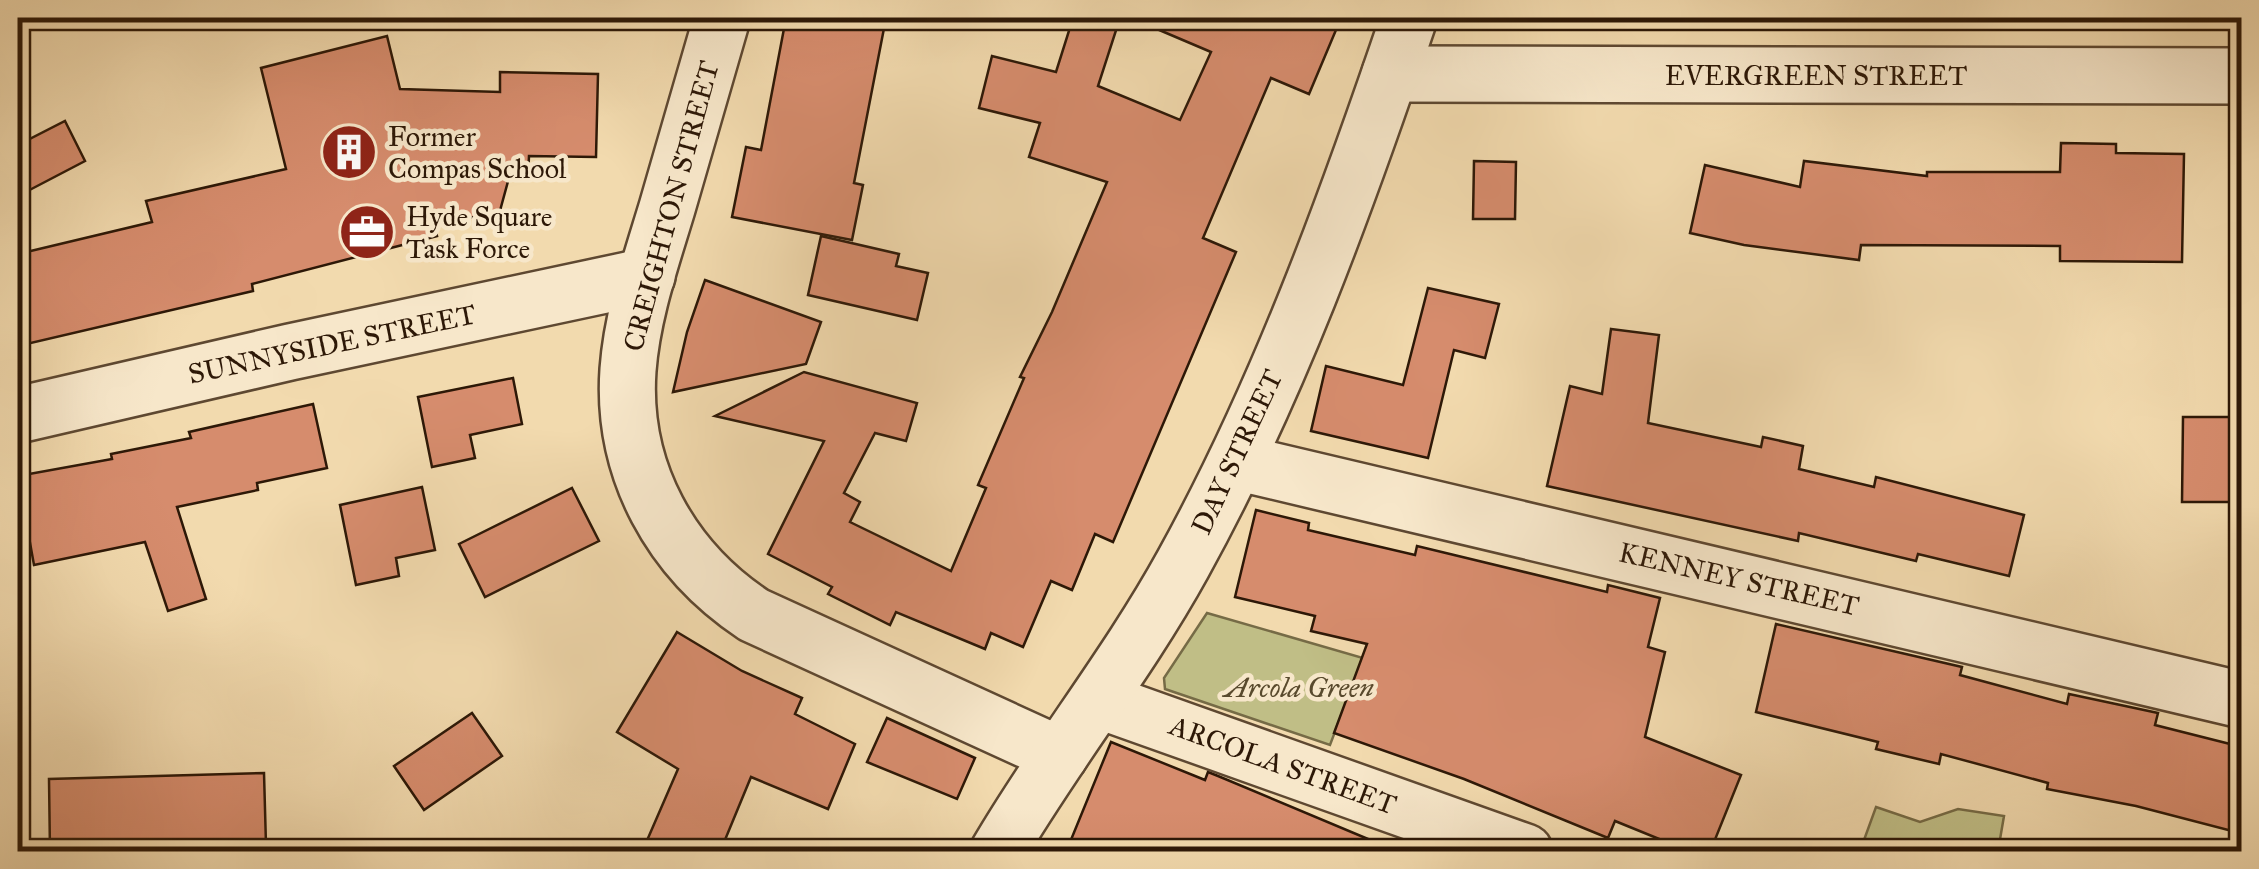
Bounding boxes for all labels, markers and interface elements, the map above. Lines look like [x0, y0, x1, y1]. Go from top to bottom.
street label: CREIGHTON STREET [615, 57, 727, 355]
street label: EVERGREEN STREET [1665, 58, 1967, 93]
place label: Former Compas School [388, 119, 567, 186]
building icon: Former Compas School [319, 122, 379, 182]
place label: Hyde Square Task Force [406, 199, 552, 266]
office icon: Hyde Square Task Force [337, 202, 397, 262]
street label: SUNNYSIDE STREET [185, 296, 479, 392]
street label: DAY STREET [1184, 364, 1290, 540]
street label: KENNEY STREET [1615, 534, 1863, 624]
park label: Arcola Green [1221, 670, 1374, 705]
street label: ARCOLA STREET [1164, 707, 1401, 822]

